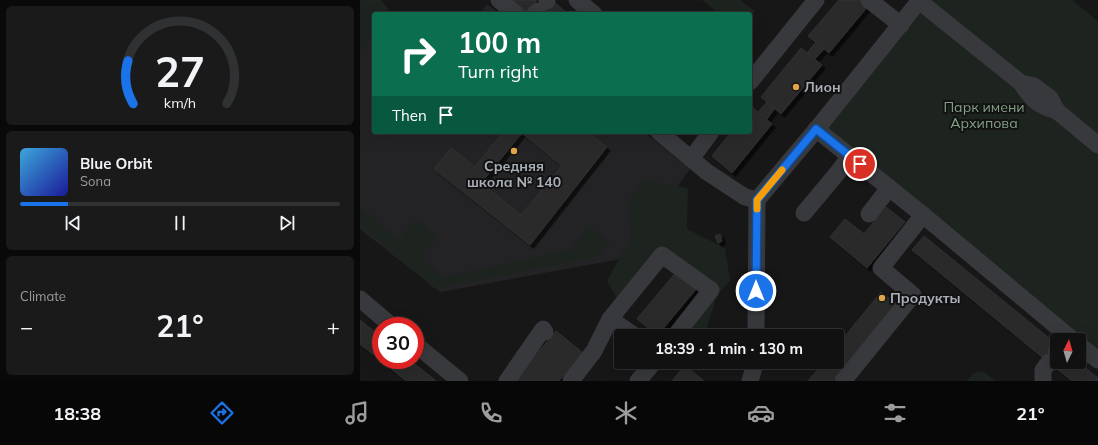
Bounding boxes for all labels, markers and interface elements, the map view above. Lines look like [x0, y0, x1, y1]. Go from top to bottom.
text: 100 m [458, 25, 541, 60]
icon: right [392, 28, 444, 80]
text: 27 [155, 44, 205, 96]
text: Turn right [458, 60, 538, 83]
place label: Лион [804, 78, 841, 96]
marker: Лион [791, 82, 801, 92]
text: km/h [164, 93, 196, 111]
park label: Парк имени Архипова [943, 98, 1025, 132]
icon: arrive [435, 104, 457, 126]
text: Then [392, 106, 427, 125]
marker: Средняя школа № 140 [509, 146, 519, 156]
pin [843, 147, 877, 181]
icon: arrive [849, 153, 871, 175]
text: Blue Orbit [80, 154, 152, 173]
place label: Средняя школа № 140 [467, 157, 561, 191]
text: Sona [80, 173, 111, 189]
icon: previous [62, 212, 84, 234]
icon: pause [169, 212, 191, 234]
icon: next [276, 212, 298, 234]
position arrow [735, 270, 777, 312]
text: Climate [20, 288, 66, 304]
place label: Продукты [890, 289, 961, 307]
marker: Продукты [877, 293, 887, 303]
text: 21° [156, 307, 204, 345]
text: − [20, 313, 33, 341]
text: + [327, 313, 340, 341]
speed limit sign: 30 [372, 317, 424, 369]
north arrow [1050, 333, 1086, 369]
map controls [1050, 333, 1086, 369]
text: 18:39 · 1 min · 130 m [655, 339, 803, 358]
icon: directions [208, 399, 236, 427]
icon: music [343, 399, 371, 427]
icon: phone [477, 399, 505, 427]
icon: climate [612, 399, 640, 427]
icon: car [747, 399, 775, 427]
icon: filters [881, 399, 909, 427]
text: 18:38 [53, 402, 101, 425]
text: 21° [1016, 402, 1045, 425]

